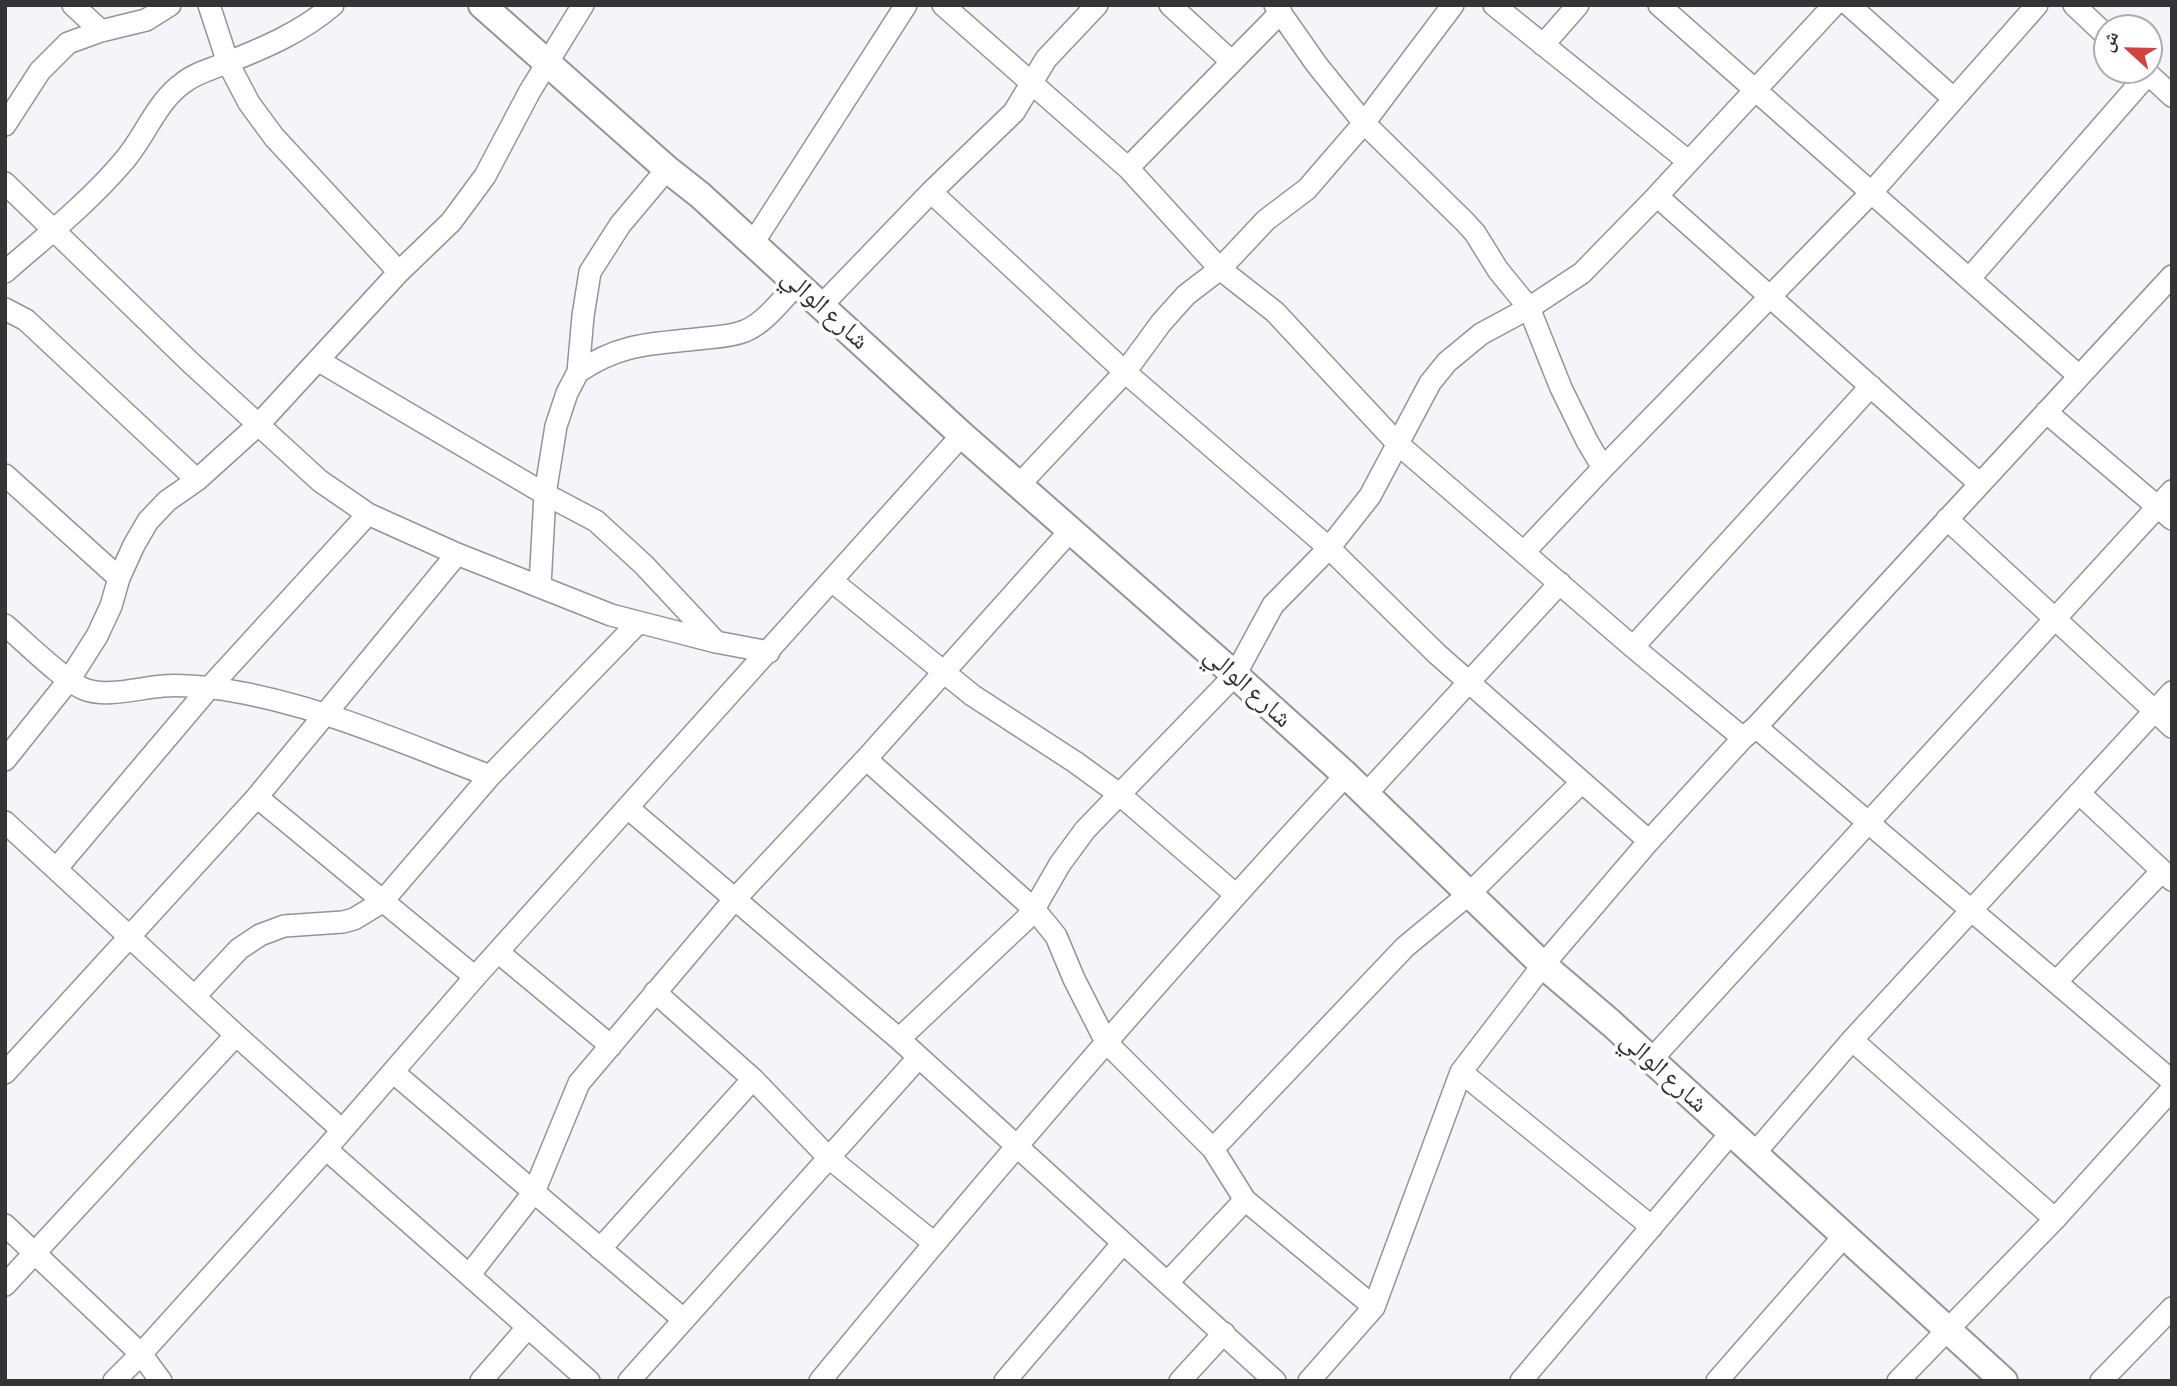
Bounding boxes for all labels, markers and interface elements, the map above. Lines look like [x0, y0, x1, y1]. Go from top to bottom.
north arrow [2093, 14, 2163, 84]
text: ش [2097, 29, 2123, 55]
street label: شارع الوالي [775, 262, 875, 356]
street label: شارع الوالي [1198, 640, 1298, 734]
street label: شارع الوالي [1614, 1025, 1714, 1119]

